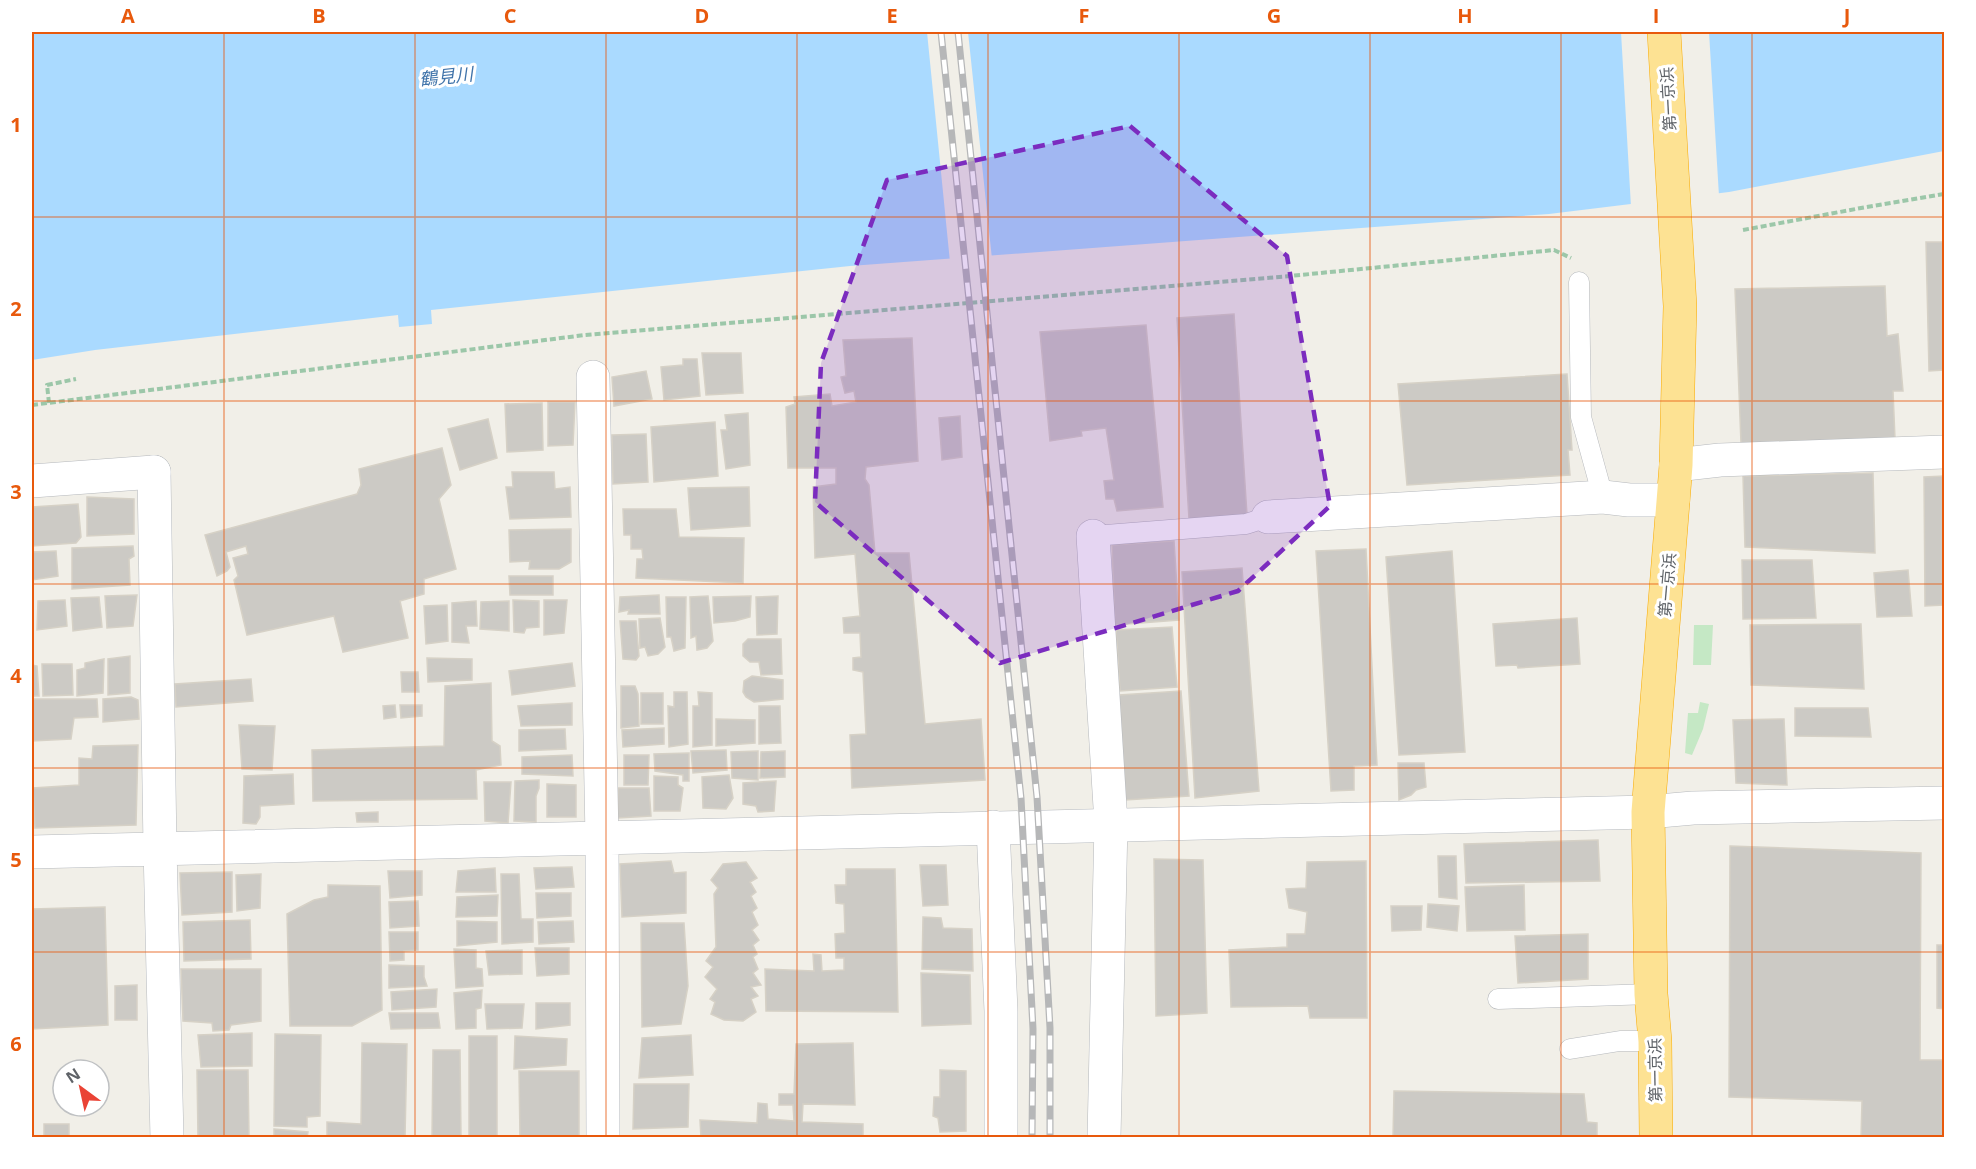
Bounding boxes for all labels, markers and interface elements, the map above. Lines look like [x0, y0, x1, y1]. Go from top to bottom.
text: A [121, 2, 135, 29]
text: B [312, 2, 326, 29]
text: C [504, 2, 517, 29]
text: D [695, 2, 709, 29]
text: E [886, 2, 898, 29]
text: F [1079, 2, 1089, 29]
text: G [1267, 2, 1281, 29]
text: H [1457, 2, 1473, 29]
text: I [1653, 2, 1659, 29]
text: J [1842, 2, 1850, 29]
water label: 鶴見川 [418, 61, 476, 91]
street label: 第一京浜 [1655, 66, 1681, 132]
text: 1 [10, 111, 22, 138]
text: 2 [10, 295, 22, 322]
text: 3 [10, 478, 22, 505]
street label: 第一京浜 [1653, 552, 1681, 618]
text: 4 [10, 662, 22, 689]
text: 5 [10, 846, 22, 873]
text: 6 [10, 1030, 22, 1057]
street label: 第一京浜 [1643, 1038, 1667, 1102]
north arrow [51, 1058, 111, 1118]
text: N [61, 1063, 84, 1088]

